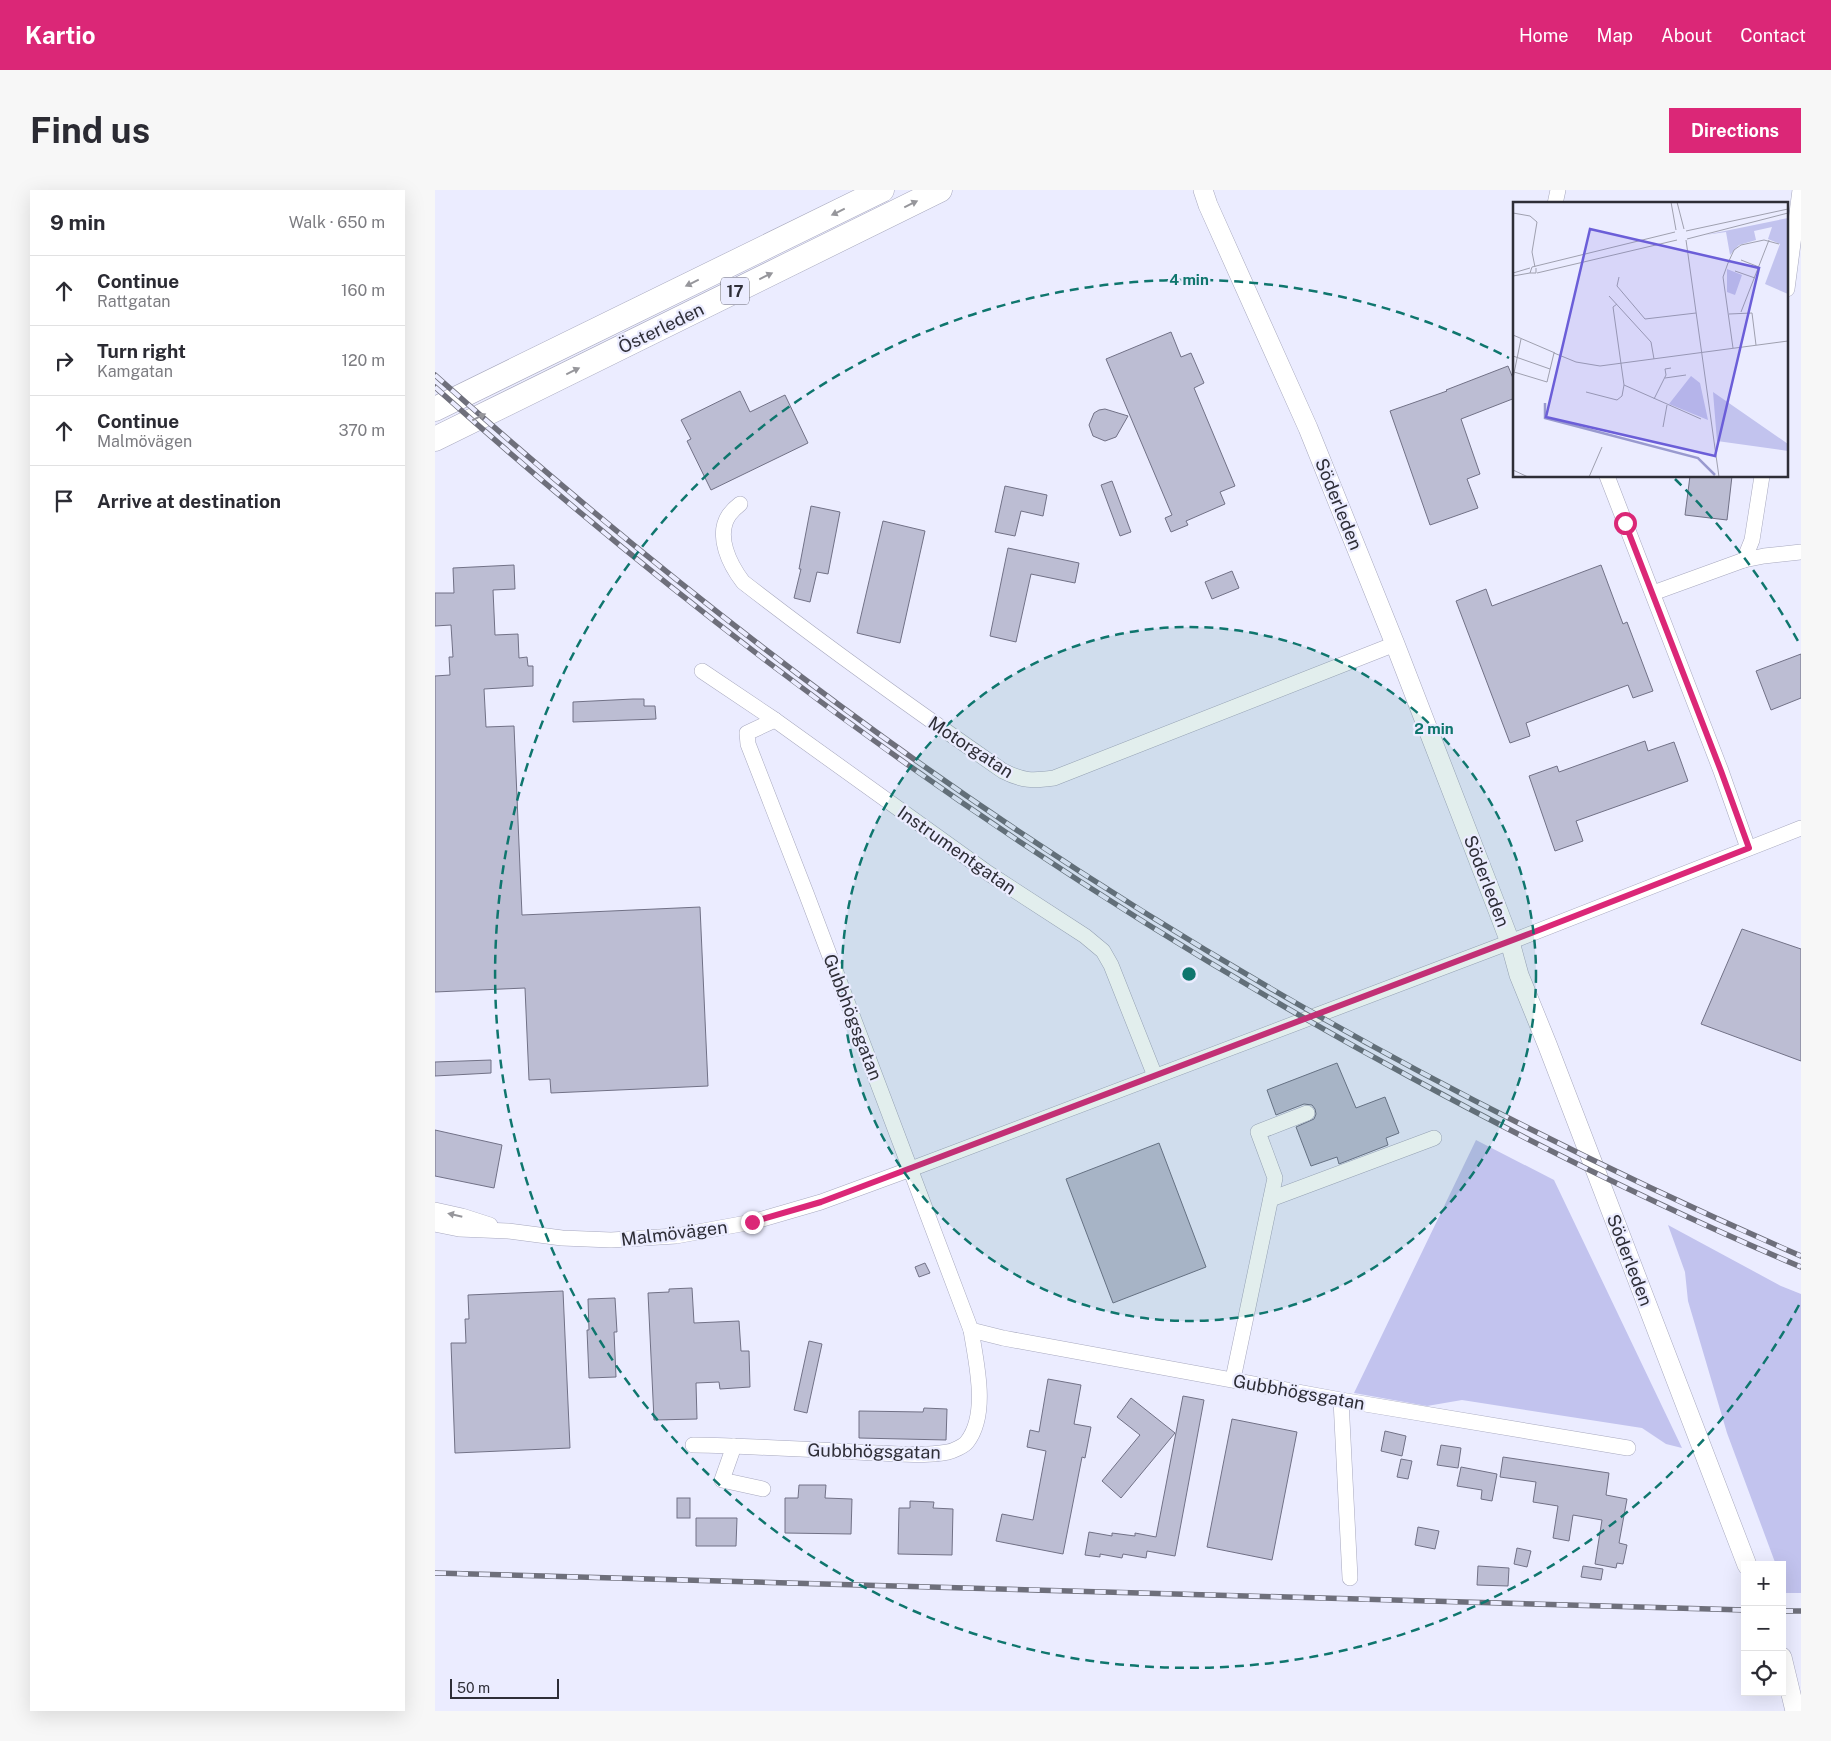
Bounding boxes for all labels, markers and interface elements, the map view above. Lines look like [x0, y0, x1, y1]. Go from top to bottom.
text: Kartio [25, 21, 96, 49]
text: Home [1519, 25, 1569, 46]
text: Map [1597, 25, 1633, 46]
text: About [1661, 25, 1712, 46]
text: Contact [1740, 25, 1806, 46]
button: Directions [1669, 108, 1801, 153]
text: Find us [30, 110, 150, 151]
one-way arrow [904, 200, 919, 208]
inset map [1513, 202, 1789, 478]
one-way arrow [831, 208, 845, 216]
text: 9 min [50, 210, 106, 235]
text: Walk · 650 m [289, 213, 385, 232]
text: Continue [97, 270, 179, 292]
text: 4 min [1169, 271, 1209, 288]
one-way arrow [758, 272, 773, 280]
icon: ahead [50, 277, 78, 305]
road number: 17 [721, 278, 749, 304]
one-way arrow [685, 279, 699, 287]
text: 160 m [341, 281, 385, 300]
text: Rattgatan [97, 292, 170, 311]
street label: Österleden [614, 297, 707, 358]
text: Turn right [97, 340, 186, 362]
icon: right [50, 347, 78, 375]
text: 120 m [341, 351, 385, 370]
text: Kamgatan [97, 362, 173, 381]
one-way arrow [566, 367, 580, 375]
text: Continue [97, 410, 179, 432]
one-way arrow [472, 413, 486, 421]
icon: ahead [50, 417, 78, 445]
text: 370 m [338, 421, 385, 440]
text: Malmövägen [97, 432, 192, 451]
street label: Söderleden [1311, 455, 1367, 553]
icon: arrive [50, 487, 78, 515]
text: Arrive at destination [97, 490, 281, 512]
route start [1614, 512, 1637, 535]
street label: Motorgatan [925, 712, 1017, 782]
text: 2 min [1414, 720, 1454, 737]
street label: Instrumentgatan [894, 801, 1020, 899]
street label: Söderleden [1460, 832, 1514, 930]
street label: Gubbhögsgatan [819, 951, 887, 1083]
centre of rings [1180, 965, 1198, 983]
one-way arrow [447, 1210, 463, 1218]
route end [741, 1211, 764, 1234]
street label: Söderleden [1603, 1211, 1657, 1309]
street label: Malmövägen [620, 1216, 728, 1250]
street label: Gubbhögsgatan [1231, 1370, 1367, 1414]
street label: Gubbhögsgatan [807, 1439, 941, 1463]
map controls [1741, 1561, 1786, 1696]
button: + [1741, 1561, 1786, 1606]
button: − [1741, 1606, 1786, 1651]
button: locate [1741, 1651, 1786, 1696]
scale bar [450, 1676, 559, 1699]
text: 50 m [457, 1680, 490, 1696]

